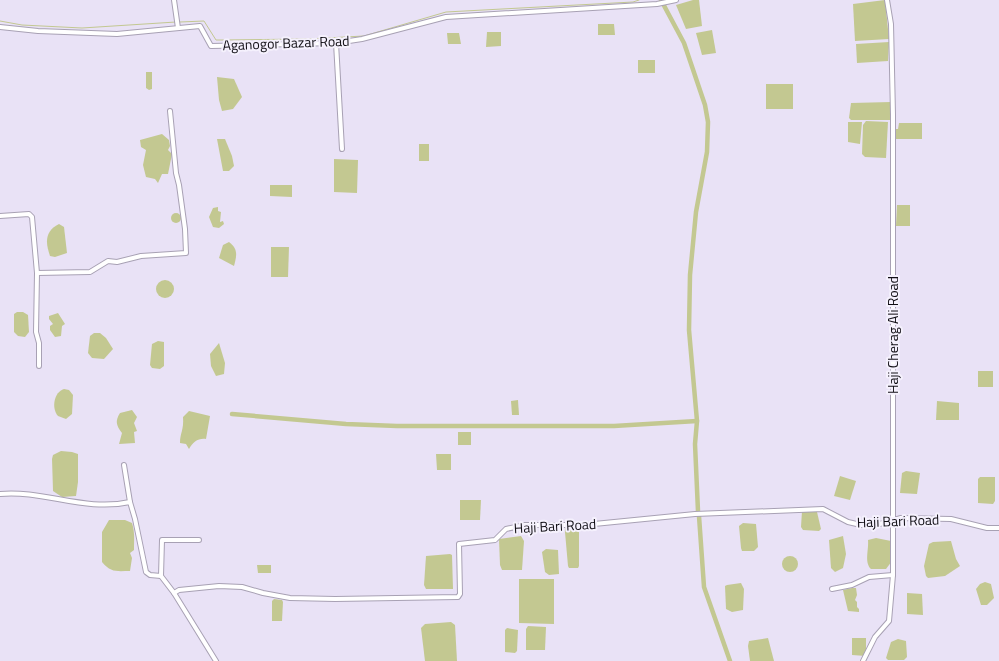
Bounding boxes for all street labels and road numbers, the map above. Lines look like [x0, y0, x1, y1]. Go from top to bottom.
street label: Aganogor Bazar Road [222, 30, 350, 55]
street label: Haji Cherag Ali Road [882, 276, 903, 394]
street label: Haji Bari Road [856, 509, 940, 532]
street label: Haji Bari Road [513, 513, 597, 538]

